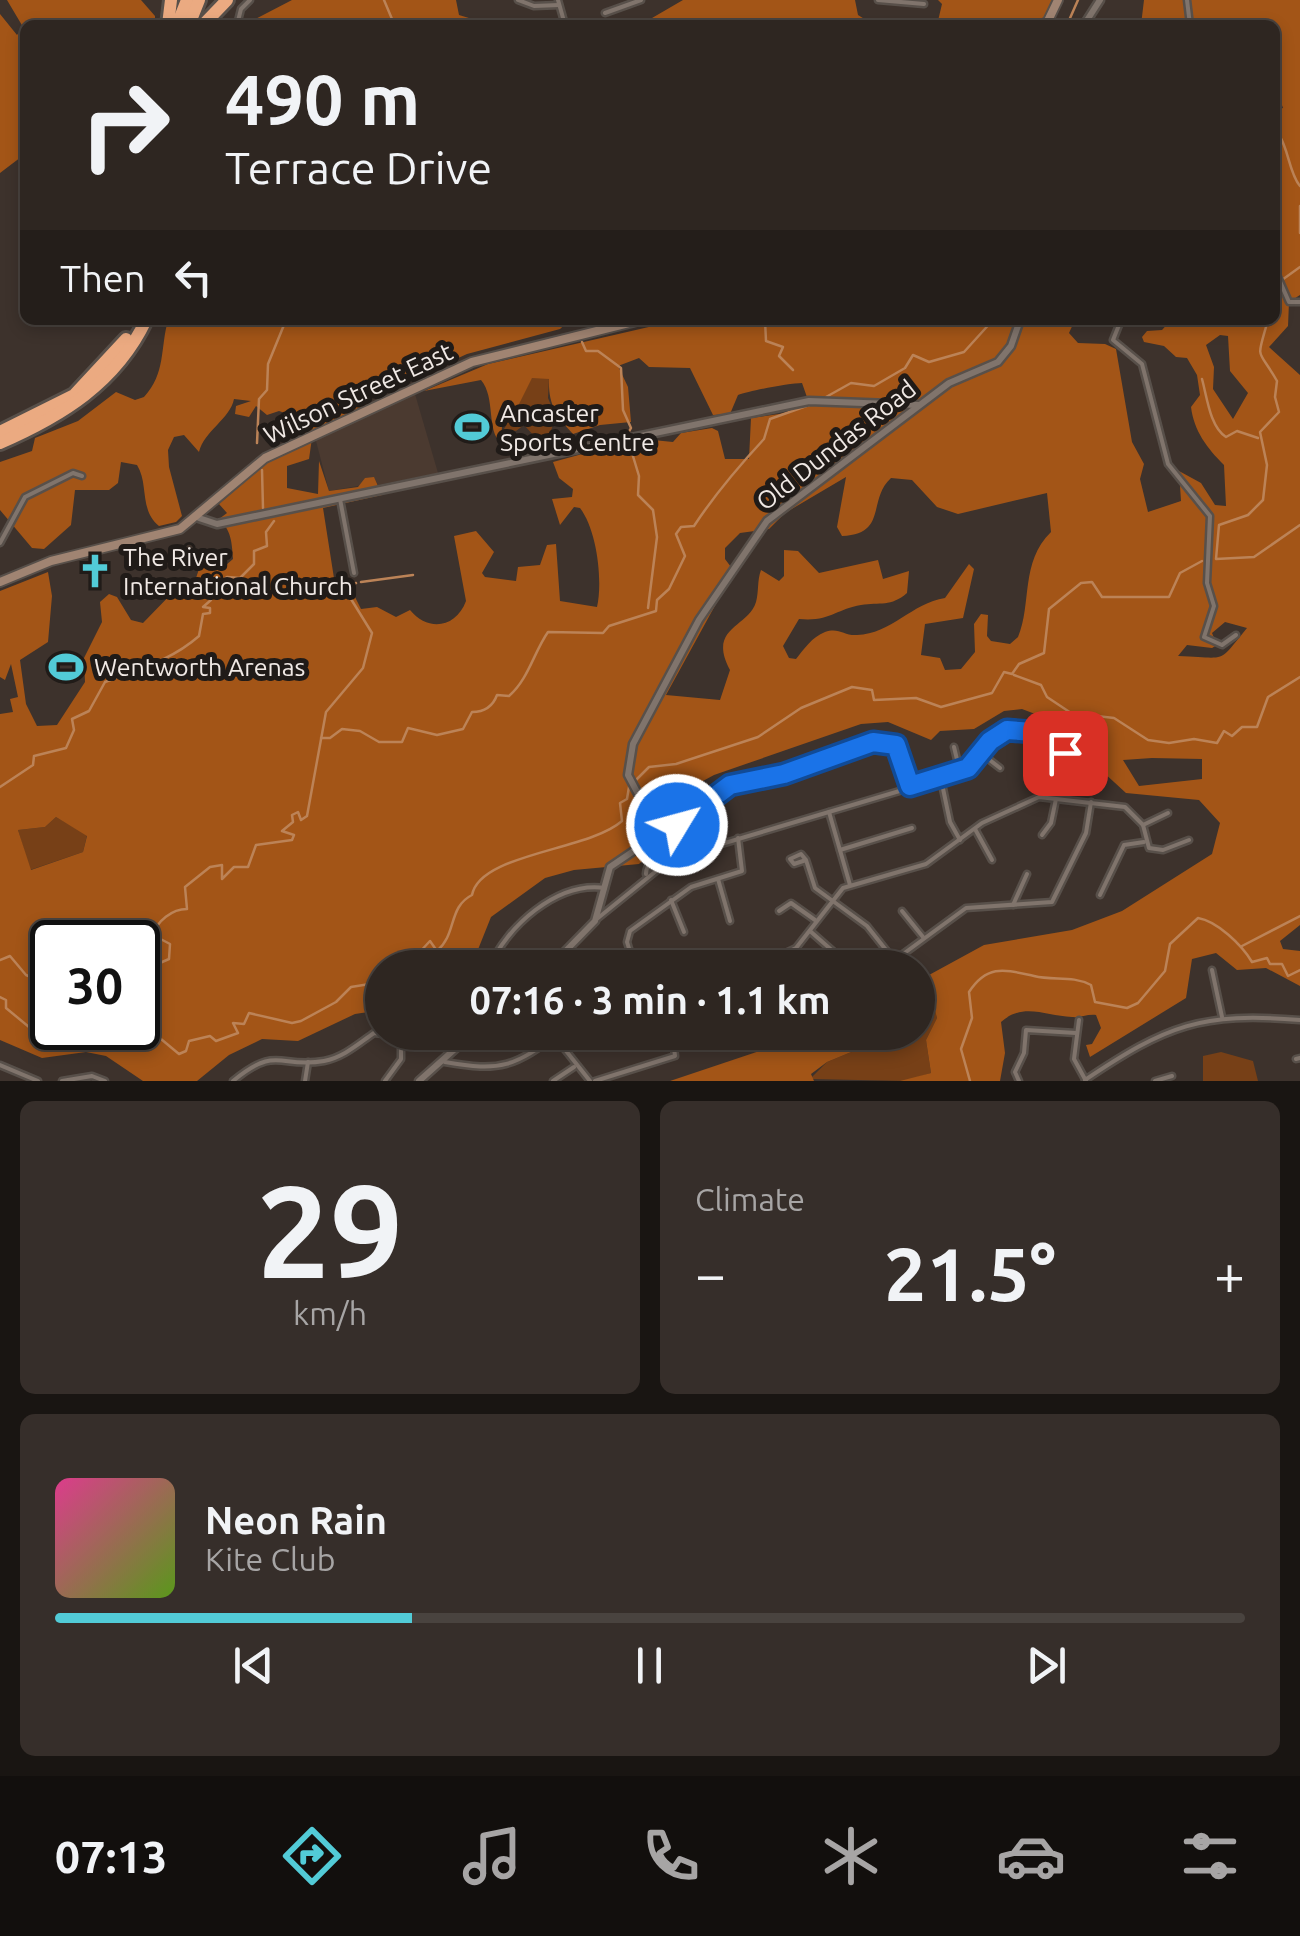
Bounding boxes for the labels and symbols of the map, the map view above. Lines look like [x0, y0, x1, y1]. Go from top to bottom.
street label: Wilson Street East [259, 337, 457, 449]
street label: Old Dundas Road [751, 374, 921, 516]
place label: Ancaster Sports Centre [500, 399, 655, 456]
sports icon: Ancaster Sports Centre [453, 408, 491, 446]
place label: The River International Church [123, 543, 353, 600]
church icon: The River International Church [76, 552, 114, 590]
sports icon: Wentworth Arenas [47, 648, 85, 686]
place label: Wentworth Arenas [94, 653, 305, 681]
pin [1023, 711, 1108, 796]
position arrow [625, 773, 729, 877]
speed limit sign: 30 [30, 920, 160, 1050]

